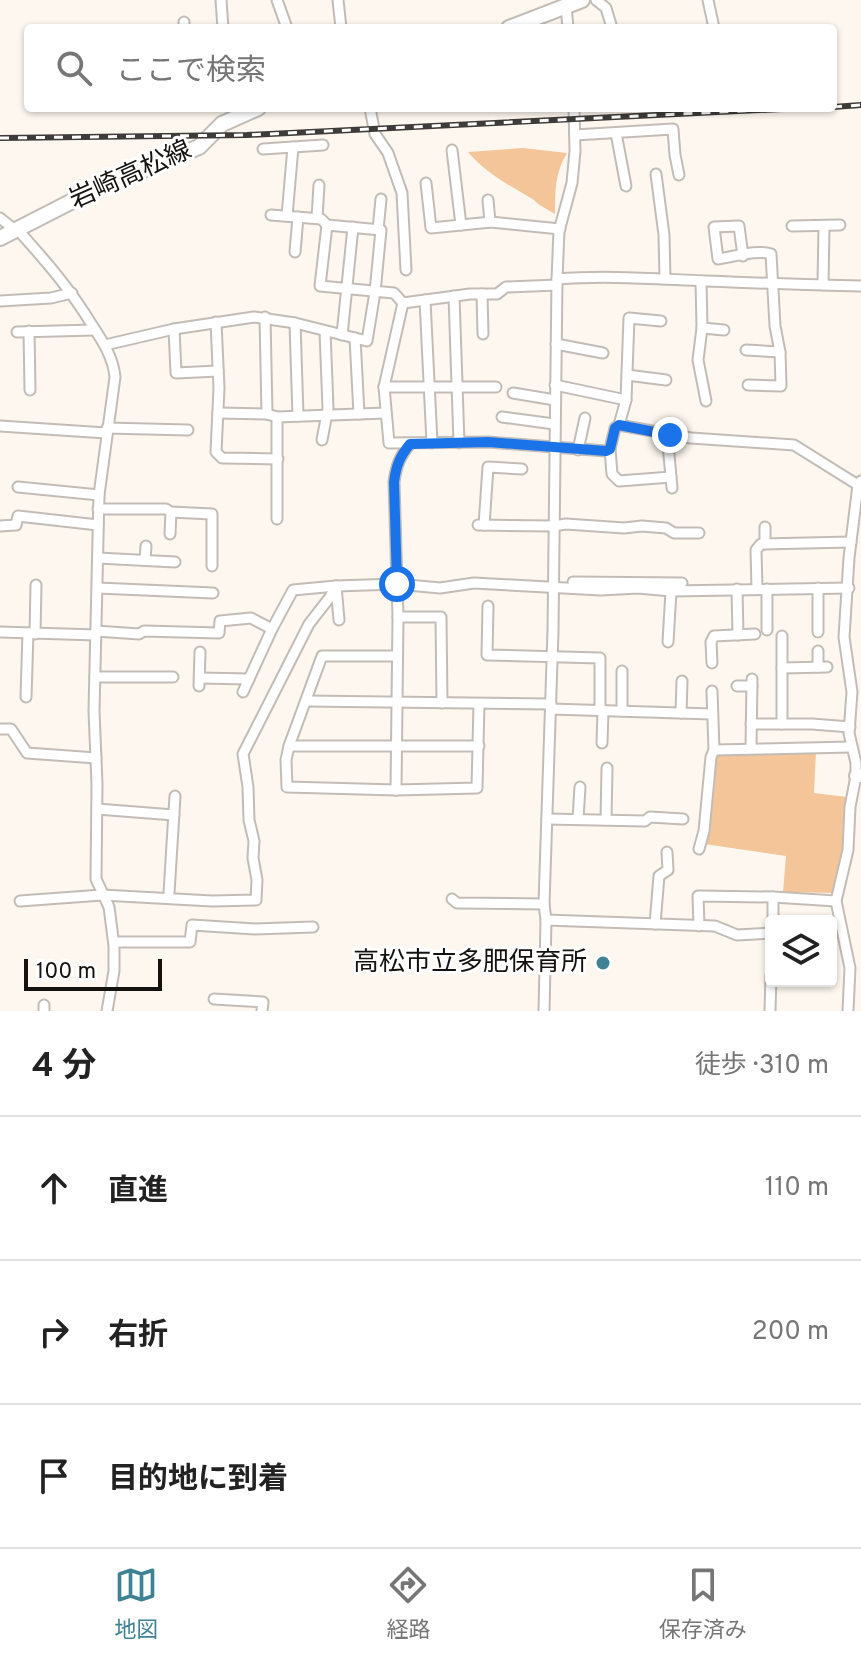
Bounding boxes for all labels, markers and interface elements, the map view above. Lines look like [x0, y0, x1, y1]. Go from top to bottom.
search box [24, 24, 837, 112]
icon: search [52, 46, 96, 90]
text: ここで検索 [116, 54, 266, 91]
street label: 岩崎高松線 [65, 134, 197, 218]
route end [652, 417, 688, 453]
route start [379, 566, 415, 602]
map controls [765, 915, 837, 987]
button: layers [765, 915, 837, 987]
place label: 高松市立多肥保育所 [353, 947, 587, 980]
marker: 高松市立多肥保育所 [594, 954, 612, 972]
scale bar [24, 955, 162, 991]
text: 100 m [36, 959, 96, 986]
text: 4 分 [32, 1046, 96, 1089]
text: 徒歩 · 310 m [695, 1050, 829, 1083]
icon: ahead [32, 1166, 76, 1210]
text: 110 m [765, 1172, 829, 1205]
text: 直進 [108, 1174, 168, 1211]
icon: right [32, 1310, 76, 1354]
text: 200 m [752, 1316, 829, 1349]
text: 右折 [108, 1318, 168, 1355]
icon: arrive [32, 1454, 76, 1498]
text: 目的地に到着 [108, 1462, 288, 1499]
tab: 地図 [114, 1563, 158, 1645]
tab: 経路 [386, 1563, 431, 1645]
tab: 保存済み [659, 1563, 747, 1645]

